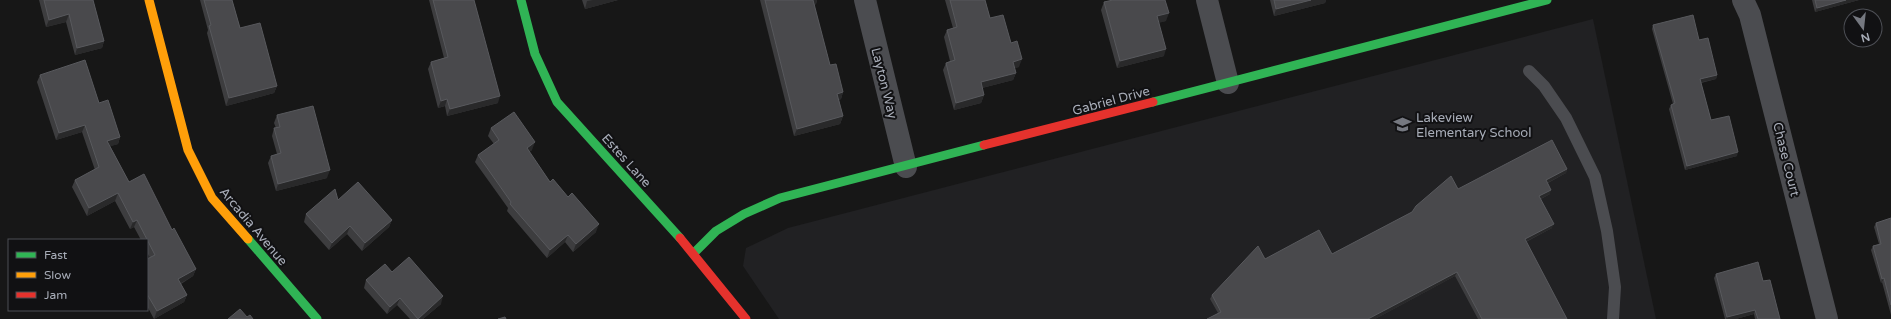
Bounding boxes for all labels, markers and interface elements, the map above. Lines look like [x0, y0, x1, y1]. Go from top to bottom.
north arrow [1843, 8, 1883, 48]
text: N [1860, 30, 1871, 45]
street label: Layton Way [867, 46, 901, 121]
street label: Gabriel Drive [1071, 83, 1152, 119]
place label: Lakeview Elementary School [1416, 110, 1531, 141]
school or university icon: Lakeview Elementary School [1393, 114, 1413, 134]
street label: Chase Court [1769, 121, 1803, 198]
street label: Estes Lane [598, 131, 654, 191]
street label: Arcadia Avenue [216, 184, 291, 269]
legend [8, 239, 148, 311]
text: Fast [44, 248, 68, 262]
text: Slow [44, 268, 71, 282]
text: Jam [44, 288, 67, 302]

